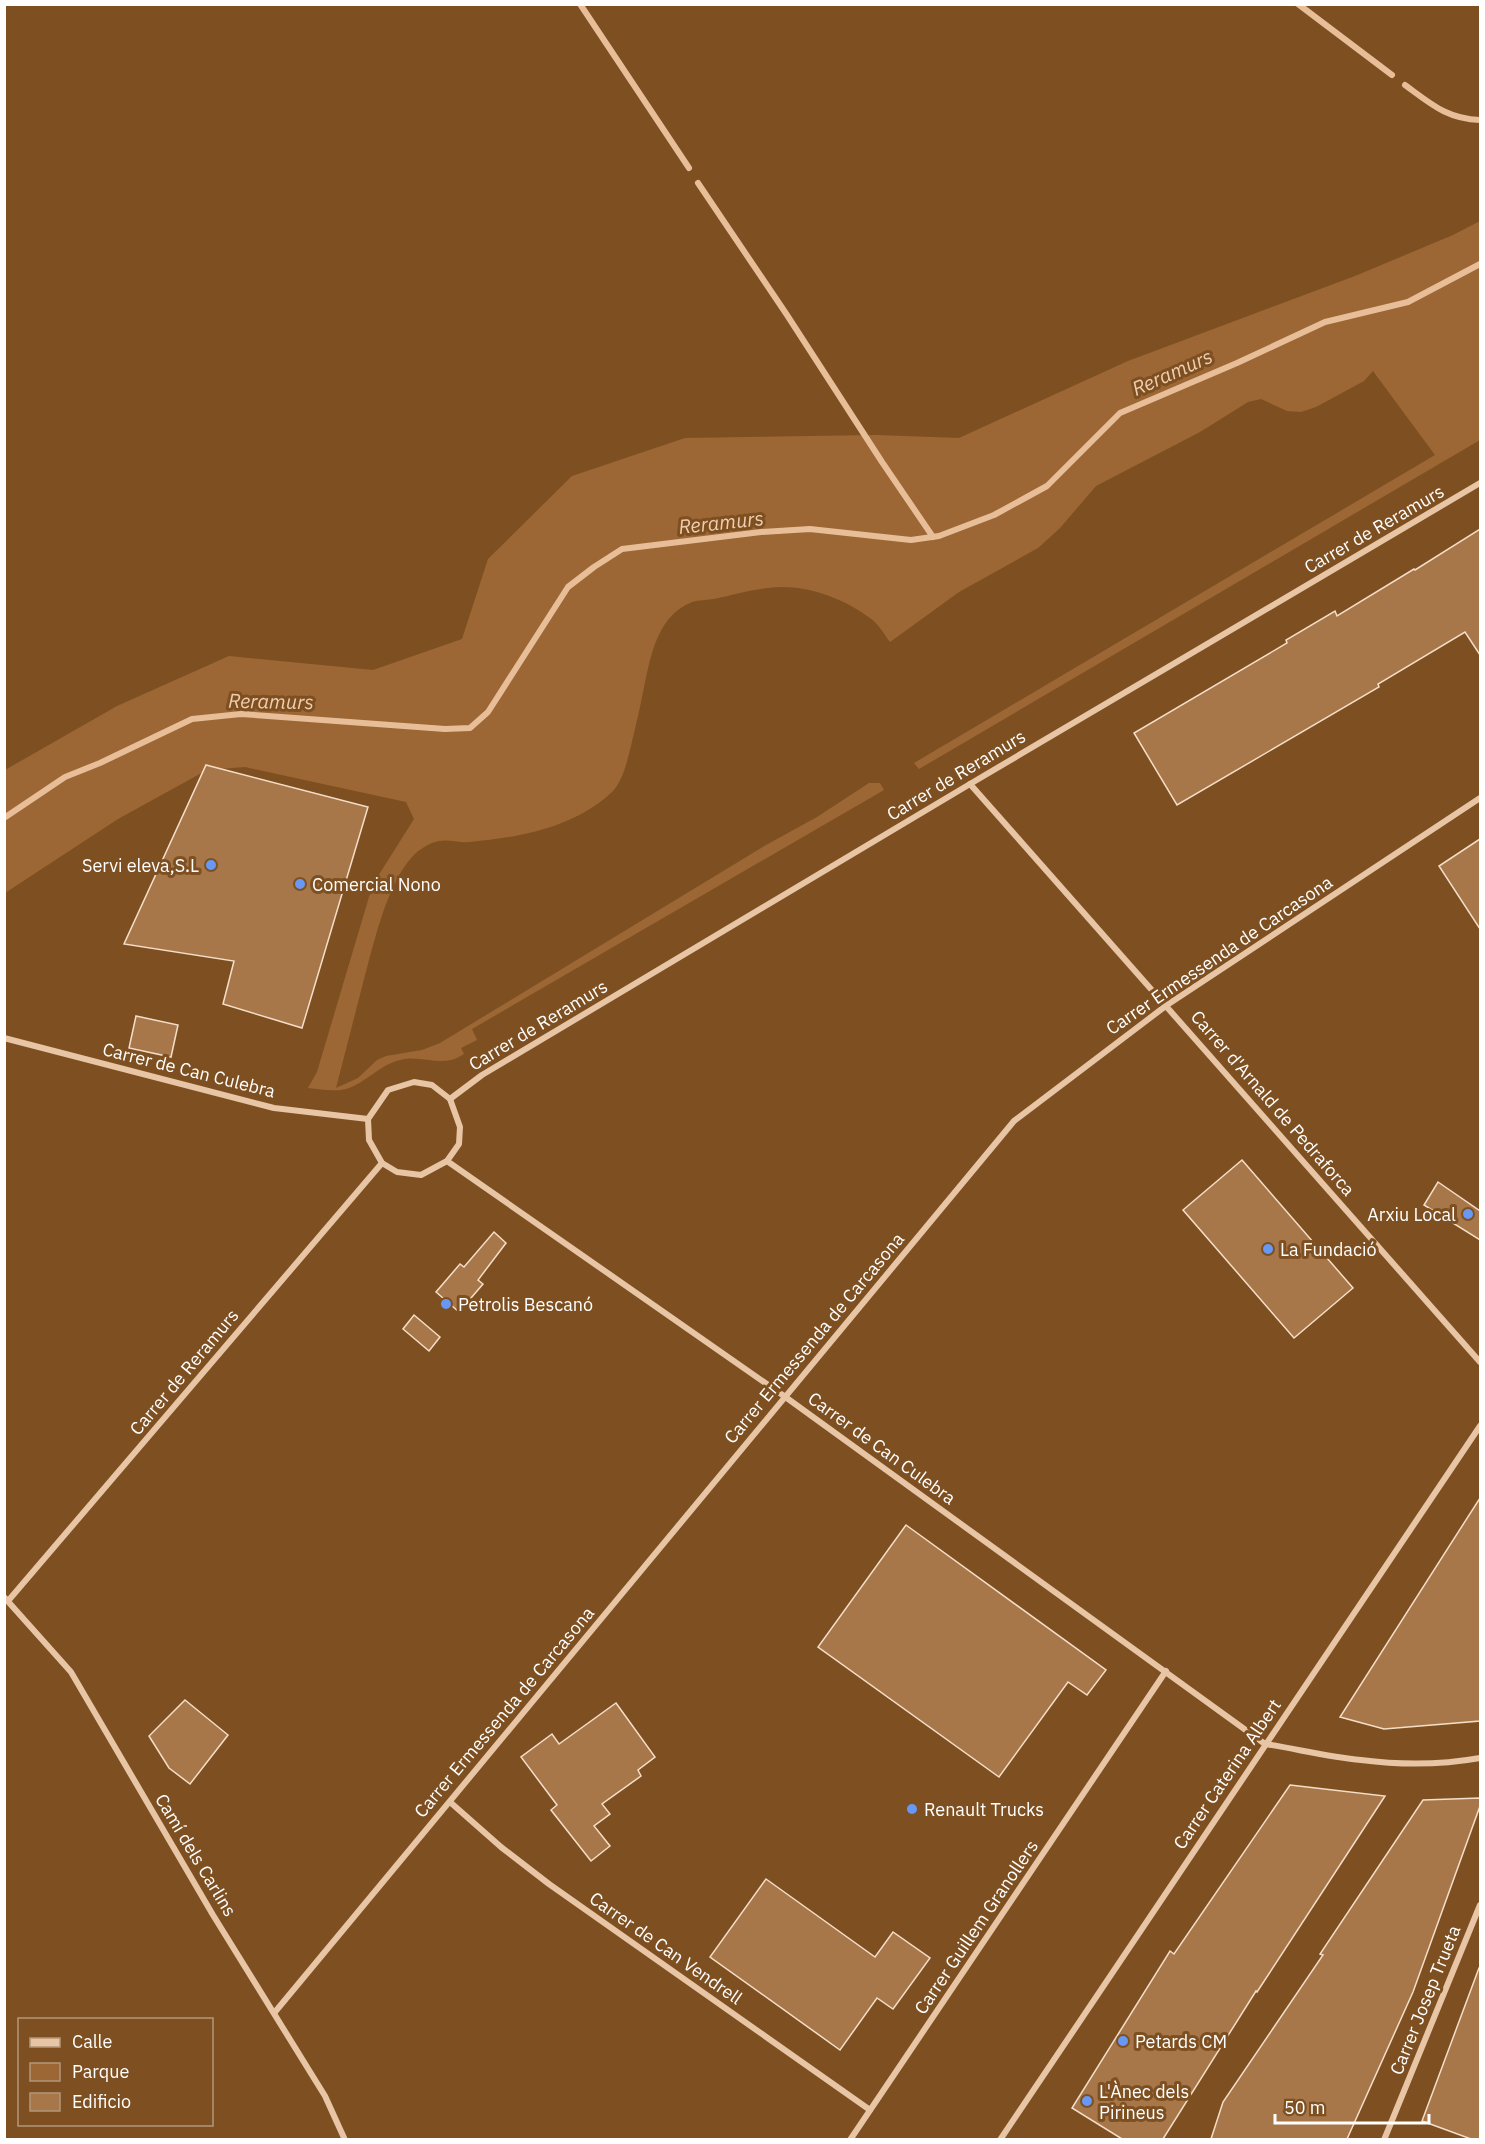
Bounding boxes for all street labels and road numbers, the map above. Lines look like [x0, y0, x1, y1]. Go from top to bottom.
street label: Carrer de Reramurs [1300, 480, 1448, 578]
street label: Carrer de Reramurs [882, 725, 1030, 825]
street label: Carrer Ermessenda de Carcasona [1101, 870, 1337, 1040]
street label: Carrer de Reramurs [464, 975, 612, 1075]
street label: Carrer d'Arnald de Pedraforca [1186, 1005, 1360, 1201]
street label: Carrer de Can Culebra [100, 1037, 278, 1103]
street label: Carrer Ermessenda de Carcasona [719, 1228, 909, 1448]
street label: Carrer de Reramurs [124, 1304, 244, 1440]
street label: Carrer de Can Culebra [804, 1387, 961, 1510]
street label: Carrer Ermessenda de Carcasona [409, 1602, 599, 1822]
street label: Carrer Caterina Albert [1168, 1694, 1286, 1854]
street label: Camí dels Carlins [150, 1789, 242, 1921]
street label: Carrer Guillem Granollers [909, 1835, 1043, 2019]
street label: Carrer de Can Vendrell [585, 1887, 747, 2010]
street label: Carrer Josep Trueta [1384, 1921, 1466, 2078]

